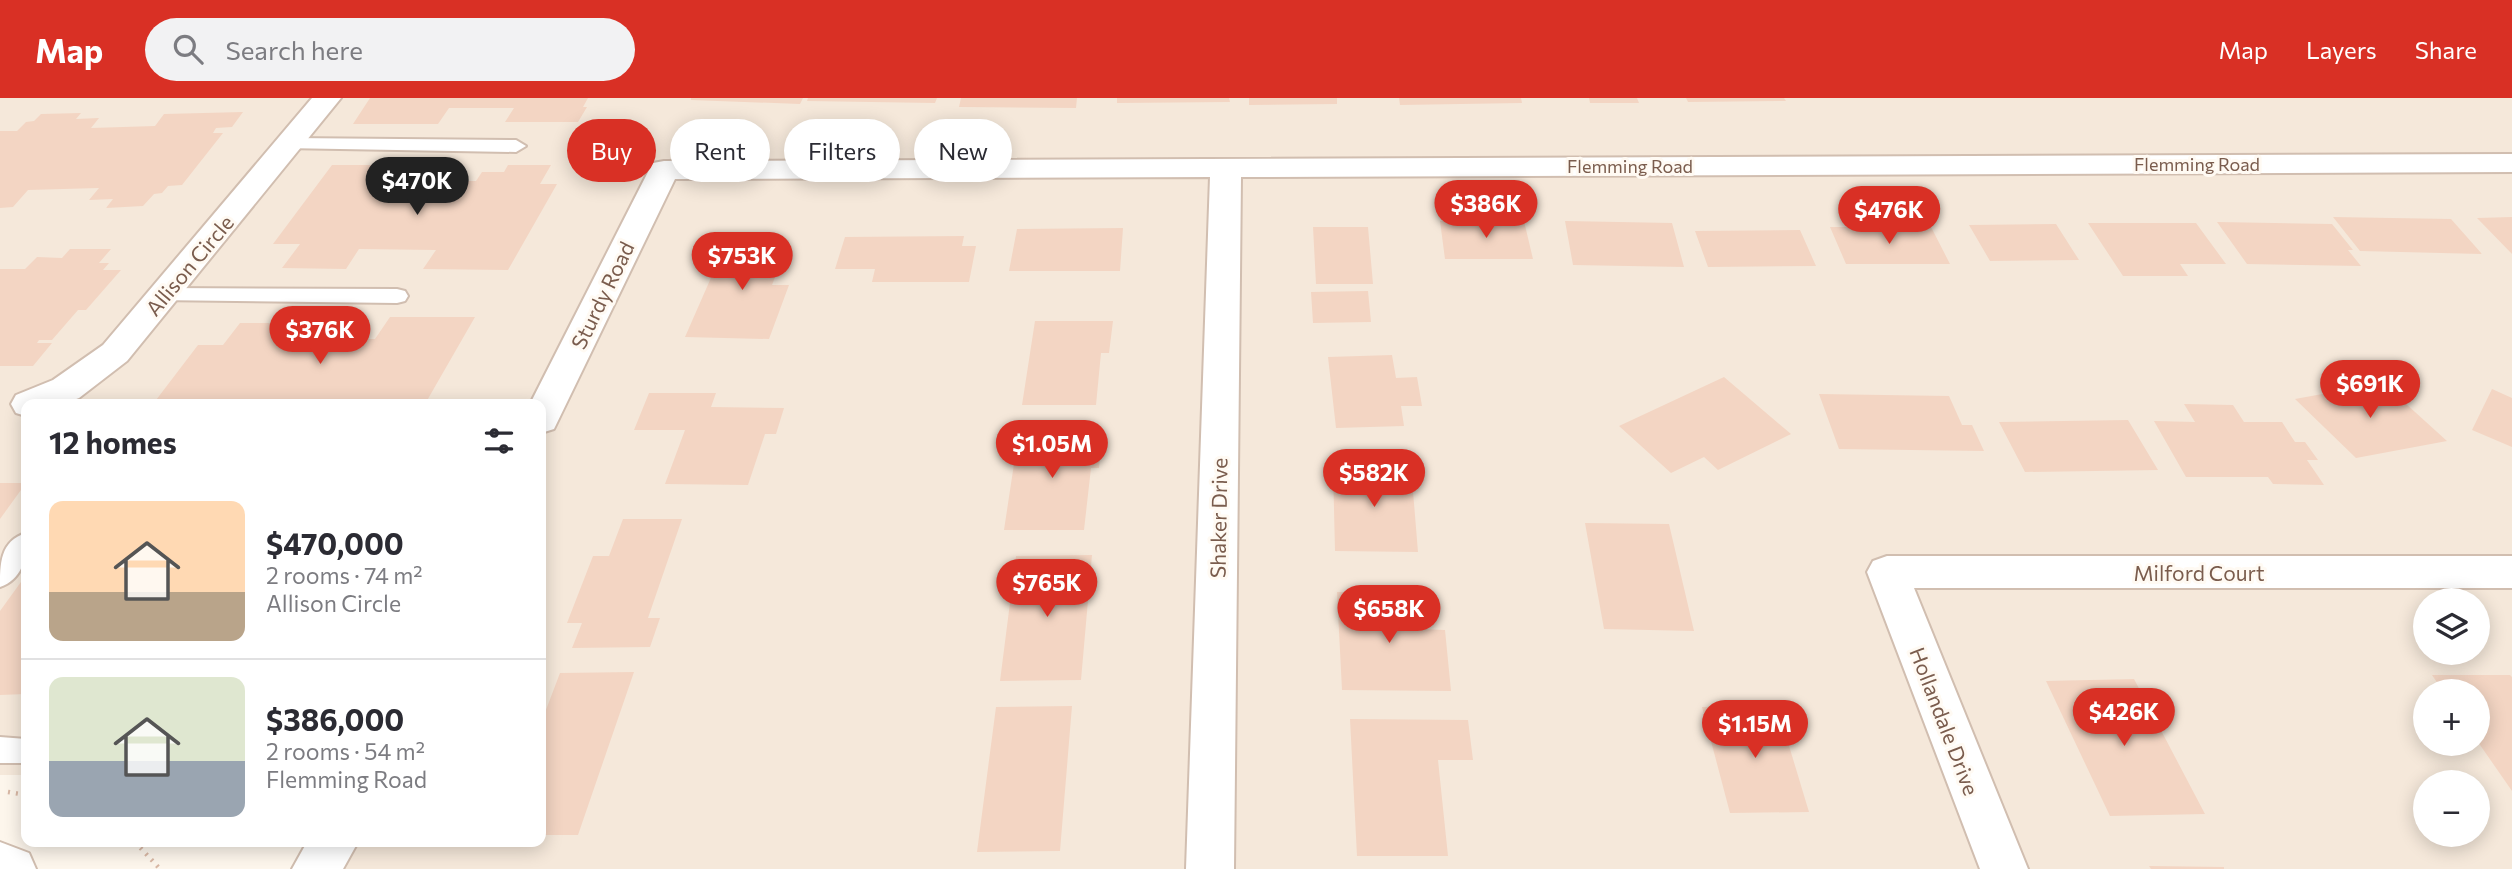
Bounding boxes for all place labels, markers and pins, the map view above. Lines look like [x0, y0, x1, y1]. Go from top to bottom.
pin: $470K [368, 158, 466, 217]
pin: $386K [1437, 180, 1535, 240]
pin: $476K [1840, 186, 1938, 246]
pin: $753K [693, 232, 791, 292]
pin: $376K [271, 306, 369, 366]
pin: $691K [2321, 360, 2419, 420]
pin: $1.05M [995, 420, 1109, 480]
pin: $582K [1325, 450, 1423, 509]
pin: $765K [998, 560, 1096, 619]
pin: $658K [1340, 586, 1438, 645]
pin: $426K [2075, 688, 2173, 748]
pin: $1.15M [1698, 700, 1812, 760]

